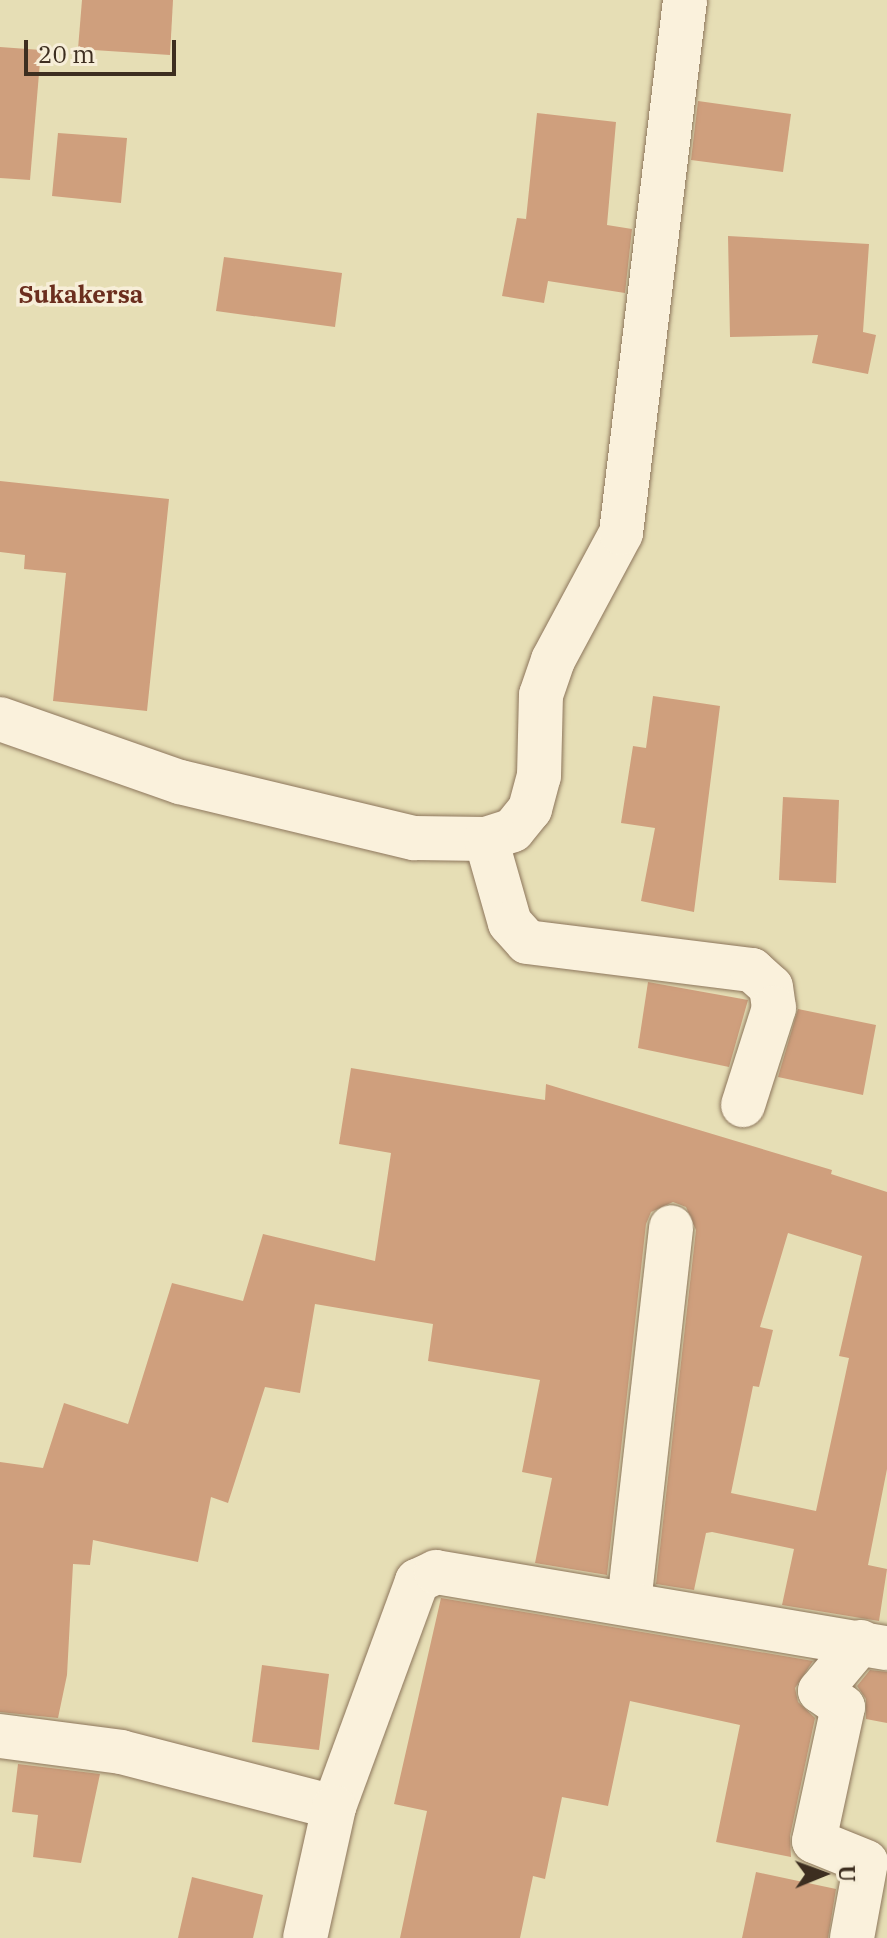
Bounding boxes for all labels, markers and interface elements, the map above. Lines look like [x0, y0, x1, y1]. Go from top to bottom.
scale bar [28, 24, 180, 74]
text: 20 m [38, 38, 95, 70]
district label: Sukakersa [18, 281, 144, 309]
north arrow [783, 1834, 863, 1914]
text: U [833, 1865, 862, 1882]

